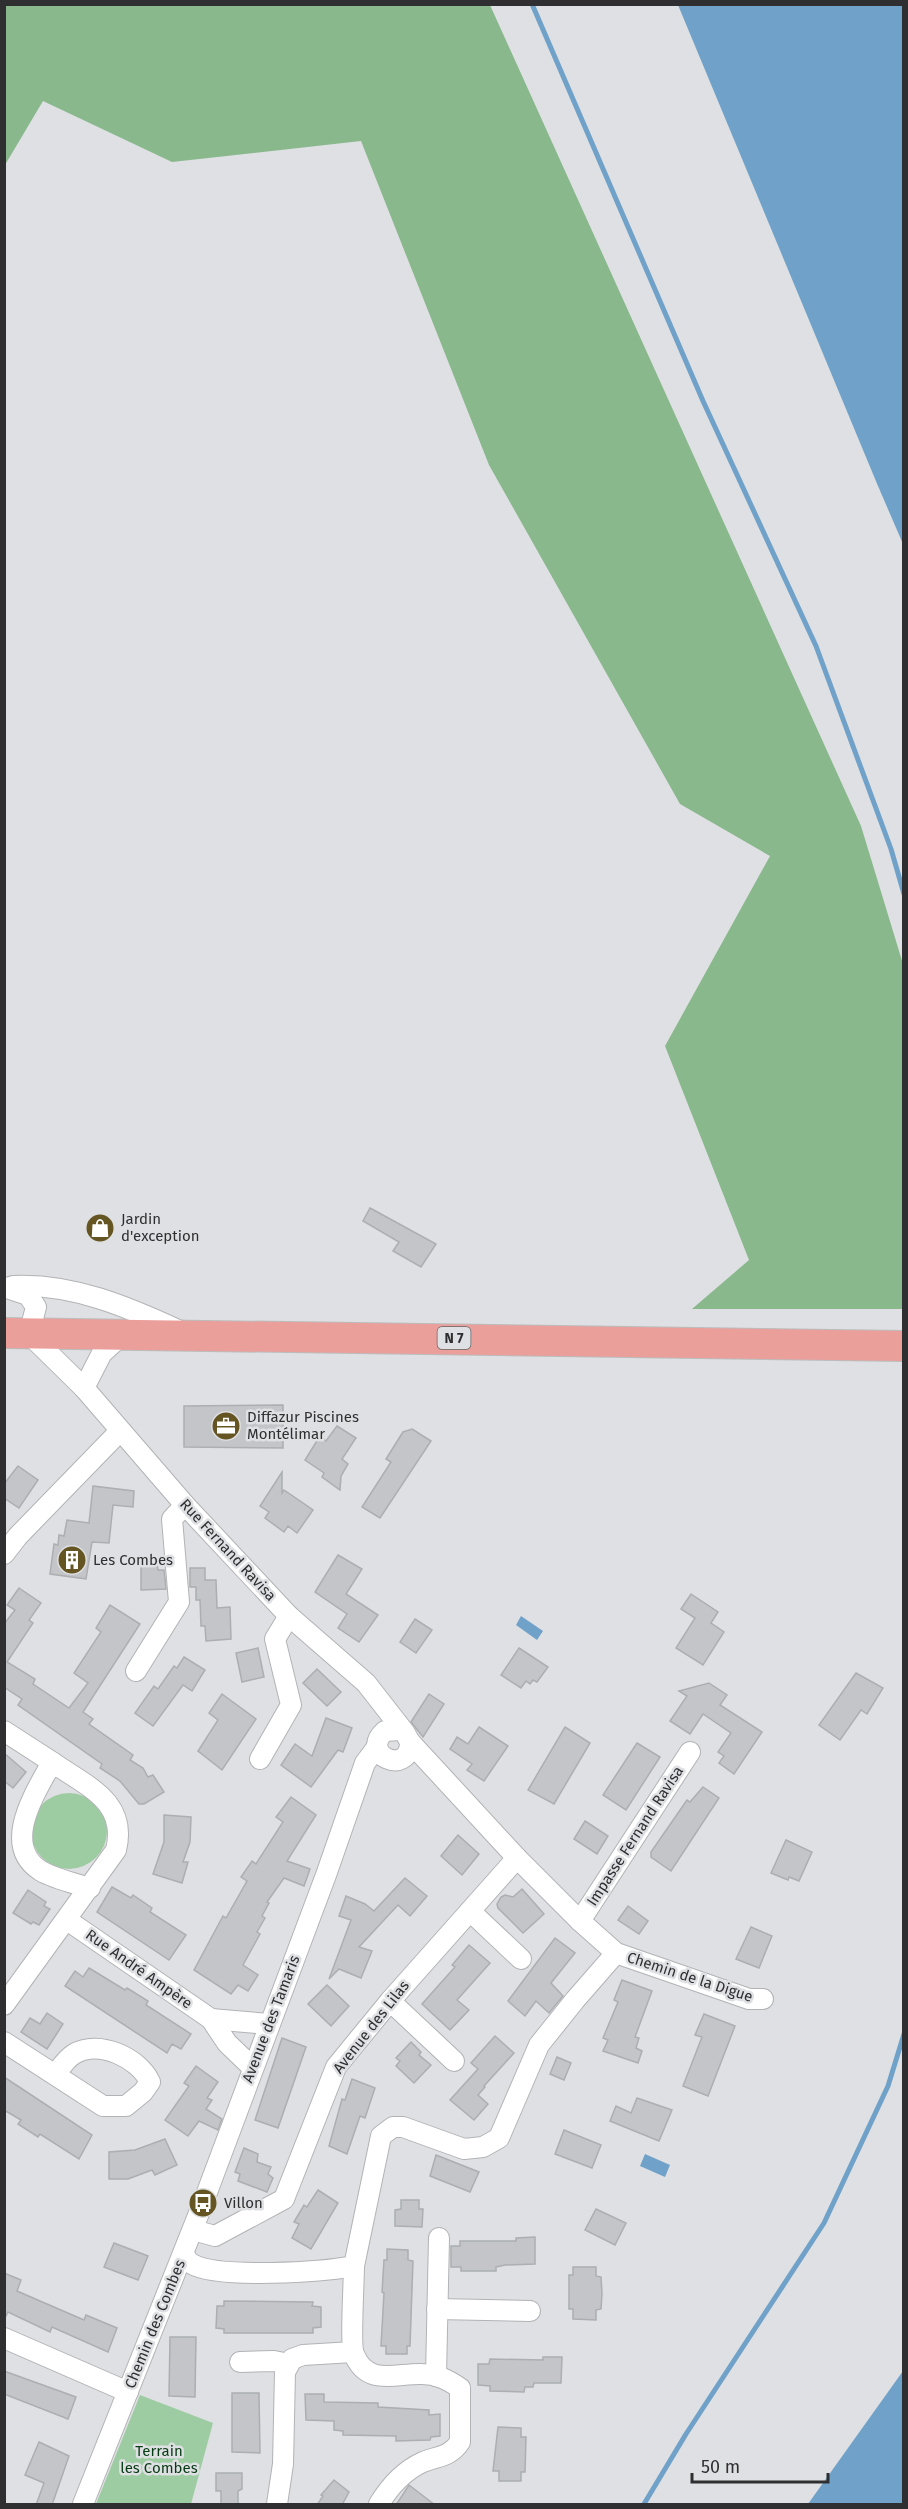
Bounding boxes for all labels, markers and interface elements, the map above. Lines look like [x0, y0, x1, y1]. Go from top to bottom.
place label: Jardin d'exception [121, 1210, 199, 1245]
shop icon: Jardin d'exception [84, 1212, 116, 1244]
road number: N 7 [438, 1327, 470, 1349]
place label: Diffazur Piscines Montélimar [247, 1408, 359, 1443]
office icon: Diffazur Piscines Montélimar [210, 1410, 242, 1442]
street label: Rue Fernand Ravisa [176, 1495, 280, 1605]
building icon: Les Combes [56, 1544, 88, 1576]
place label: Les Combes [93, 1551, 173, 1569]
street label: Impasse Fernand Ravisa [583, 1763, 687, 1909]
street label: Rue André Ampère [82, 1926, 196, 2012]
street label: Chemin de la Digue [625, 1948, 755, 2006]
street label: Avenue des Tamaris [238, 1953, 304, 2085]
street label: Avenue des Lilas [329, 1977, 413, 2077]
bus stop icon: Villon [187, 2187, 219, 2219]
place label: Villon [224, 2194, 263, 2212]
street label: Chemin des Combes [121, 2257, 189, 2391]
park label: Terrain les Combes [120, 2442, 198, 2477]
scale bar [692, 2446, 828, 2484]
text: 50 m [701, 2456, 740, 2478]

